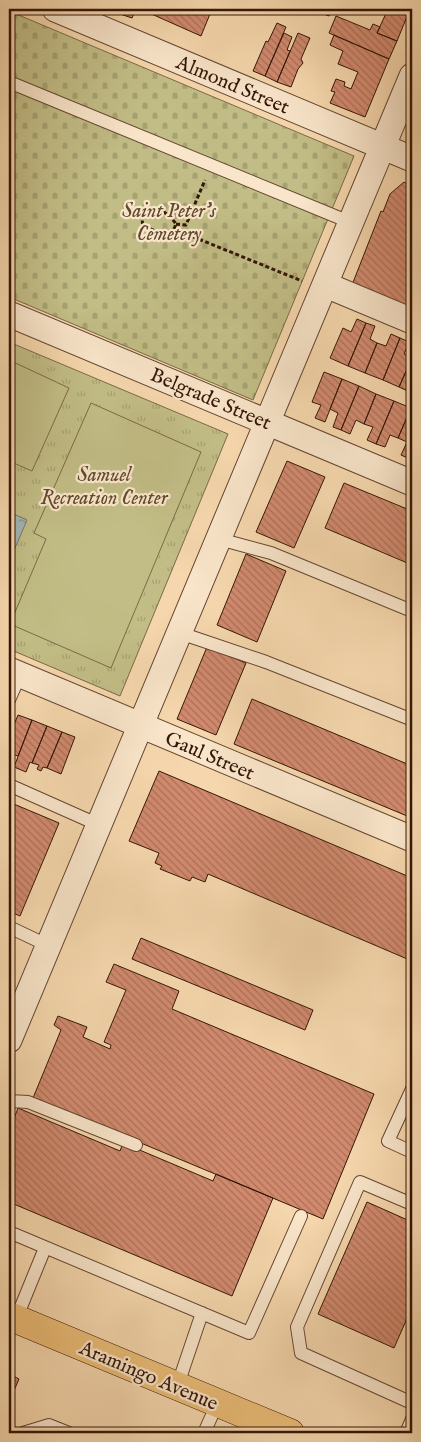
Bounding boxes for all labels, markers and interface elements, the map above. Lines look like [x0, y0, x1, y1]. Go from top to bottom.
street label: Almond Street [171, 50, 293, 120]
park label: Saint Peter's Cemetery [122, 199, 216, 247]
street label: Belgrade Street [146, 363, 275, 436]
park label: Samuel Recreation Center [40, 463, 169, 511]
street label: Gaul Street [161, 726, 258, 786]
street label: Aramingo Avenue [74, 1336, 221, 1417]

